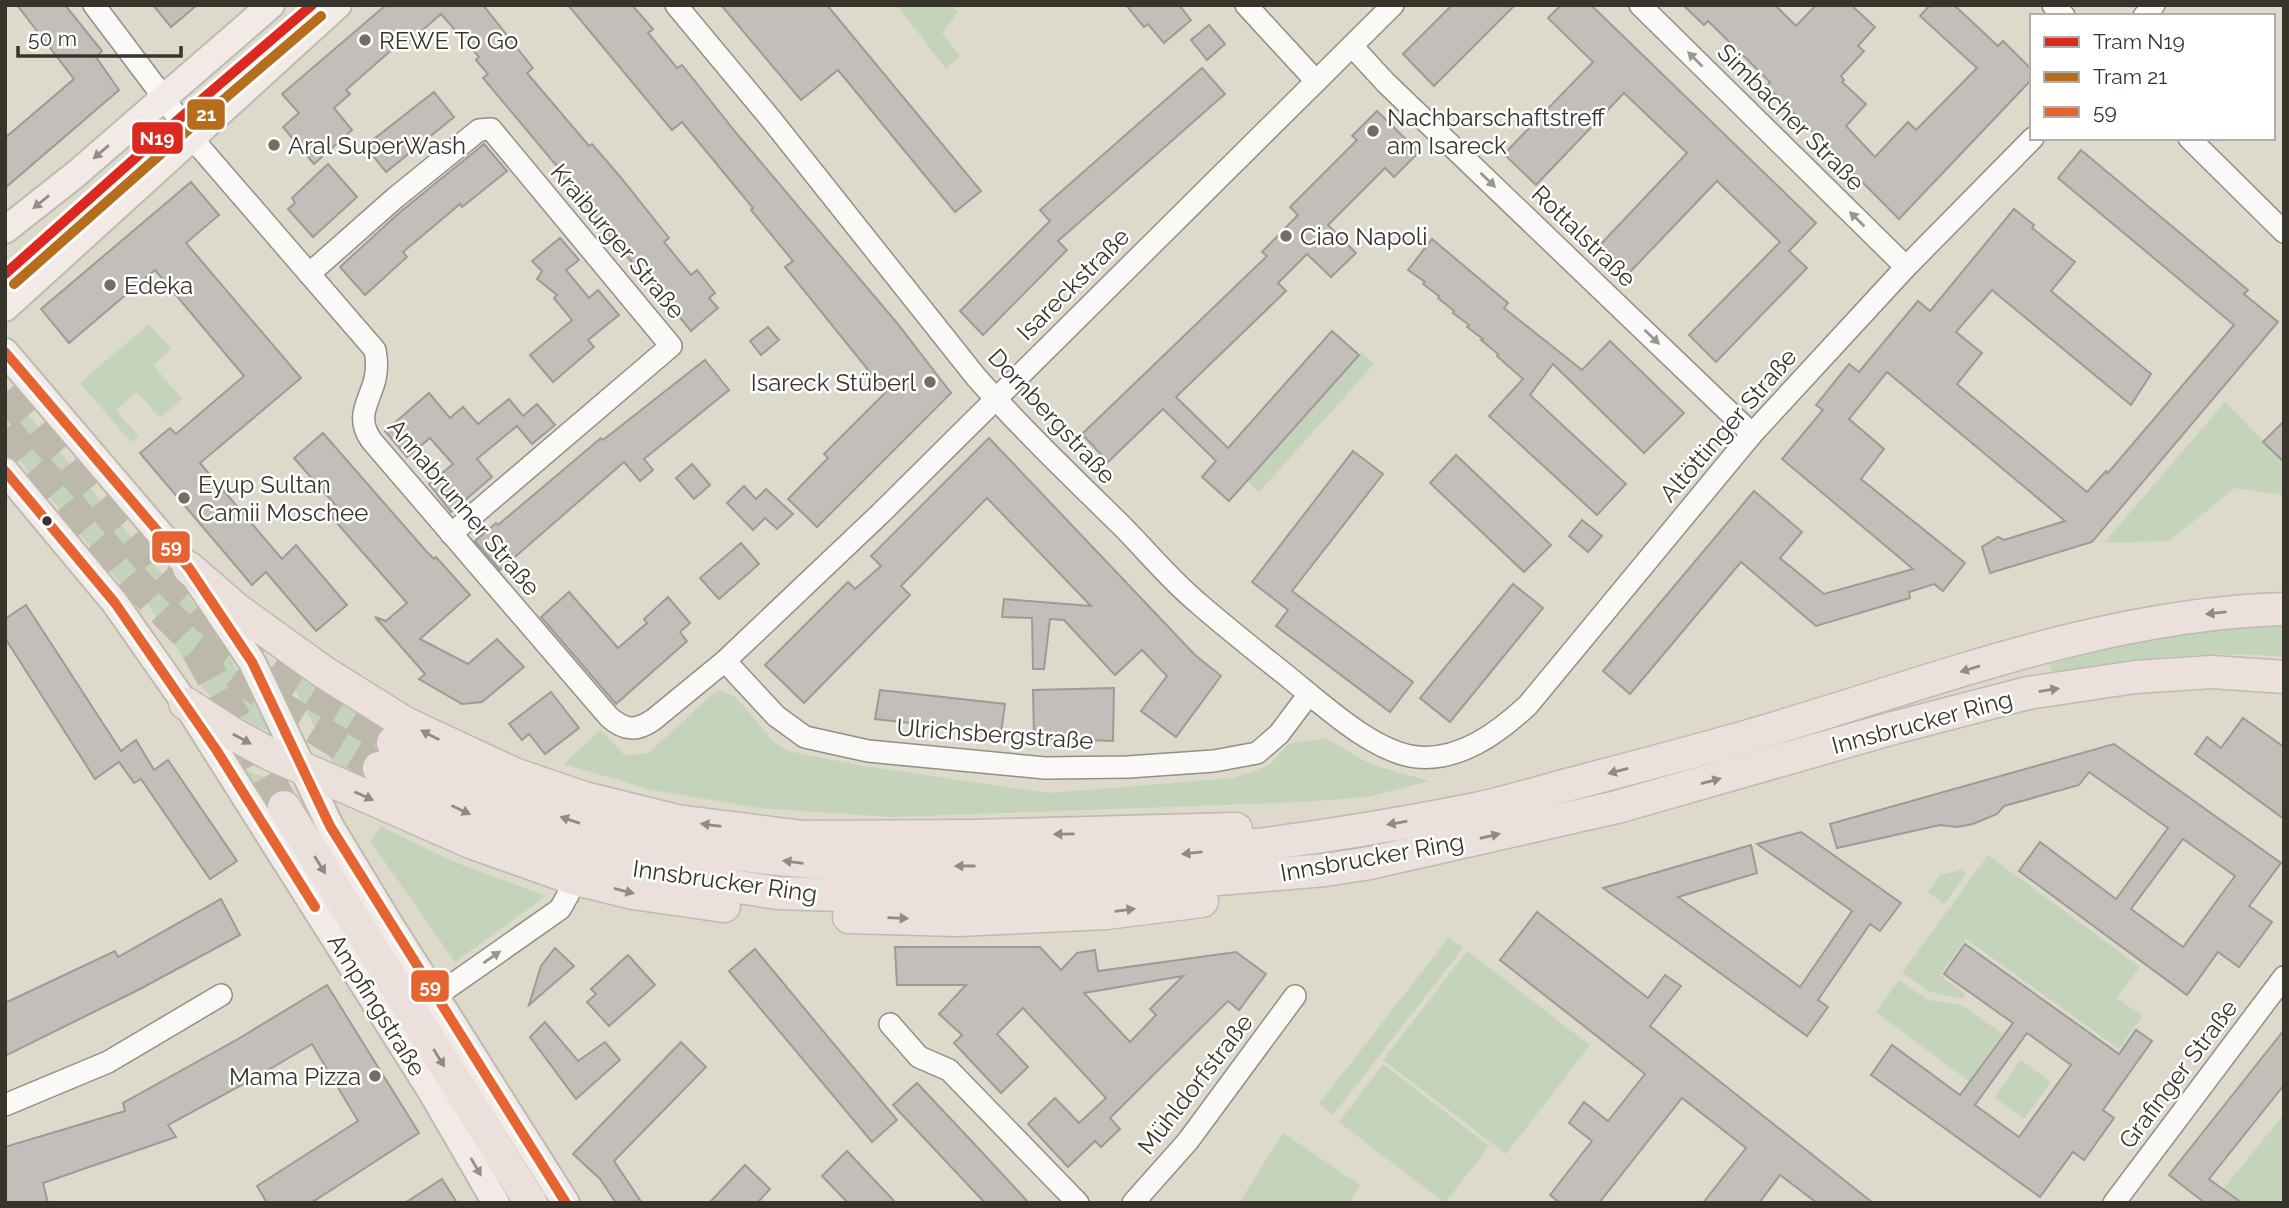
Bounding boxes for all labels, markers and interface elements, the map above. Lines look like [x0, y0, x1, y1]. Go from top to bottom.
scale bar [18, 14, 180, 58]
legend [2030, 14, 2275, 140]
text: 50 m [28, 26, 77, 51]
place label: REWE To Go [379, 26, 518, 55]
text: Tram N19 [2093, 29, 2185, 54]
marker: REWE To Go [357, 32, 373, 48]
street label: Simbacher Straße [1711, 37, 1871, 197]
one-way arrow [1687, 52, 1704, 68]
text: Tram 21 [2093, 64, 2167, 89]
line badge: 21 [186, 98, 226, 131]
text: 59 [2093, 99, 2117, 124]
text: 21 [196, 103, 216, 125]
place label: Nachbarschaftstreff am Isareck [1387, 103, 1606, 160]
line badge: N19 [131, 121, 184, 155]
marker: Nachbarschaftstreff am Isareck [1365, 123, 1381, 139]
text: N19 [139, 127, 175, 149]
place label: Aral SuperWash [288, 131, 466, 160]
marker: Aral SuperWash [266, 137, 282, 153]
one-way arrow [92, 144, 110, 160]
street label: Kraiburger Straße [545, 158, 691, 324]
one-way arrow [1479, 172, 1496, 189]
street label: Rottalstraße [1526, 179, 1642, 293]
one-way arrow [32, 195, 50, 210]
one-way arrow [1849, 211, 1865, 227]
street label: Isareckstraße [1011, 222, 1135, 346]
place label: Ciao Napoli [1300, 222, 1428, 251]
marker: Ciao Napoli [1278, 228, 1294, 244]
place label: Edeka [124, 271, 193, 300]
marker: Edeka [102, 277, 118, 293]
one-way arrow [1643, 329, 1660, 345]
street label: Dornbergstraße [982, 342, 1122, 490]
street label: Altöttinger Straße [1653, 342, 1803, 508]
place label: Isareck Stüberl [751, 368, 916, 397]
marker: Isareck Stüberl [922, 374, 938, 390]
street label: Annabrunner Straße [382, 413, 546, 601]
place label: Eyup Sultan Camii Moschee [198, 470, 368, 527]
marker: Eyup Sultan Camii Moschee [176, 490, 192, 506]
unlabelled marker [40, 514, 54, 528]
line badge: 59 [151, 530, 191, 564]
text: 59 [160, 535, 182, 557]
one-way arrow [2205, 608, 2227, 619]
one-way arrow [1960, 664, 1981, 675]
street label: Innsbrucker Ring [1828, 684, 2016, 760]
one-way arrow [2038, 684, 2060, 695]
street label: Ulrichsbergstraße [896, 713, 1094, 755]
one-way arrow [420, 730, 440, 741]
one-way arrow [232, 733, 251, 745]
one-way arrow [1607, 767, 1628, 777]
one-way arrow [1700, 775, 1722, 786]
one-way arrow [354, 791, 375, 802]
one-way arrow [451, 805, 472, 816]
one-way arrow [560, 814, 581, 825]
one-way arrow [1386, 818, 1408, 829]
one-way arrow [700, 820, 722, 831]
street label: Innsbrucker Ring [1278, 827, 1466, 887]
one-way arrow [1053, 828, 1075, 840]
one-way arrow [1479, 830, 1501, 841]
one-way arrow [1181, 848, 1203, 859]
street label: Innsbrucker Ring [631, 854, 819, 908]
one-way arrow [313, 855, 326, 875]
one-way arrow [782, 856, 804, 867]
one-way arrow [954, 860, 976, 872]
one-way arrow [613, 886, 635, 897]
one-way arrow [1115, 905, 1137, 916]
one-way arrow [887, 913, 909, 924]
street label: Ampfingstraße [322, 929, 432, 1081]
one-way arrow [483, 950, 501, 964]
line badge: 59 [410, 969, 450, 1003]
text: 59 [419, 975, 441, 997]
street label: Grafinger Straße [2113, 994, 2243, 1154]
street label: Mühldorfstraße [1131, 1008, 1259, 1160]
one-way arrow [433, 1049, 446, 1068]
place label: Mama Pizza [229, 1062, 361, 1091]
marker: Mama Pizza [367, 1068, 383, 1084]
one-way arrow [469, 1158, 482, 1177]

